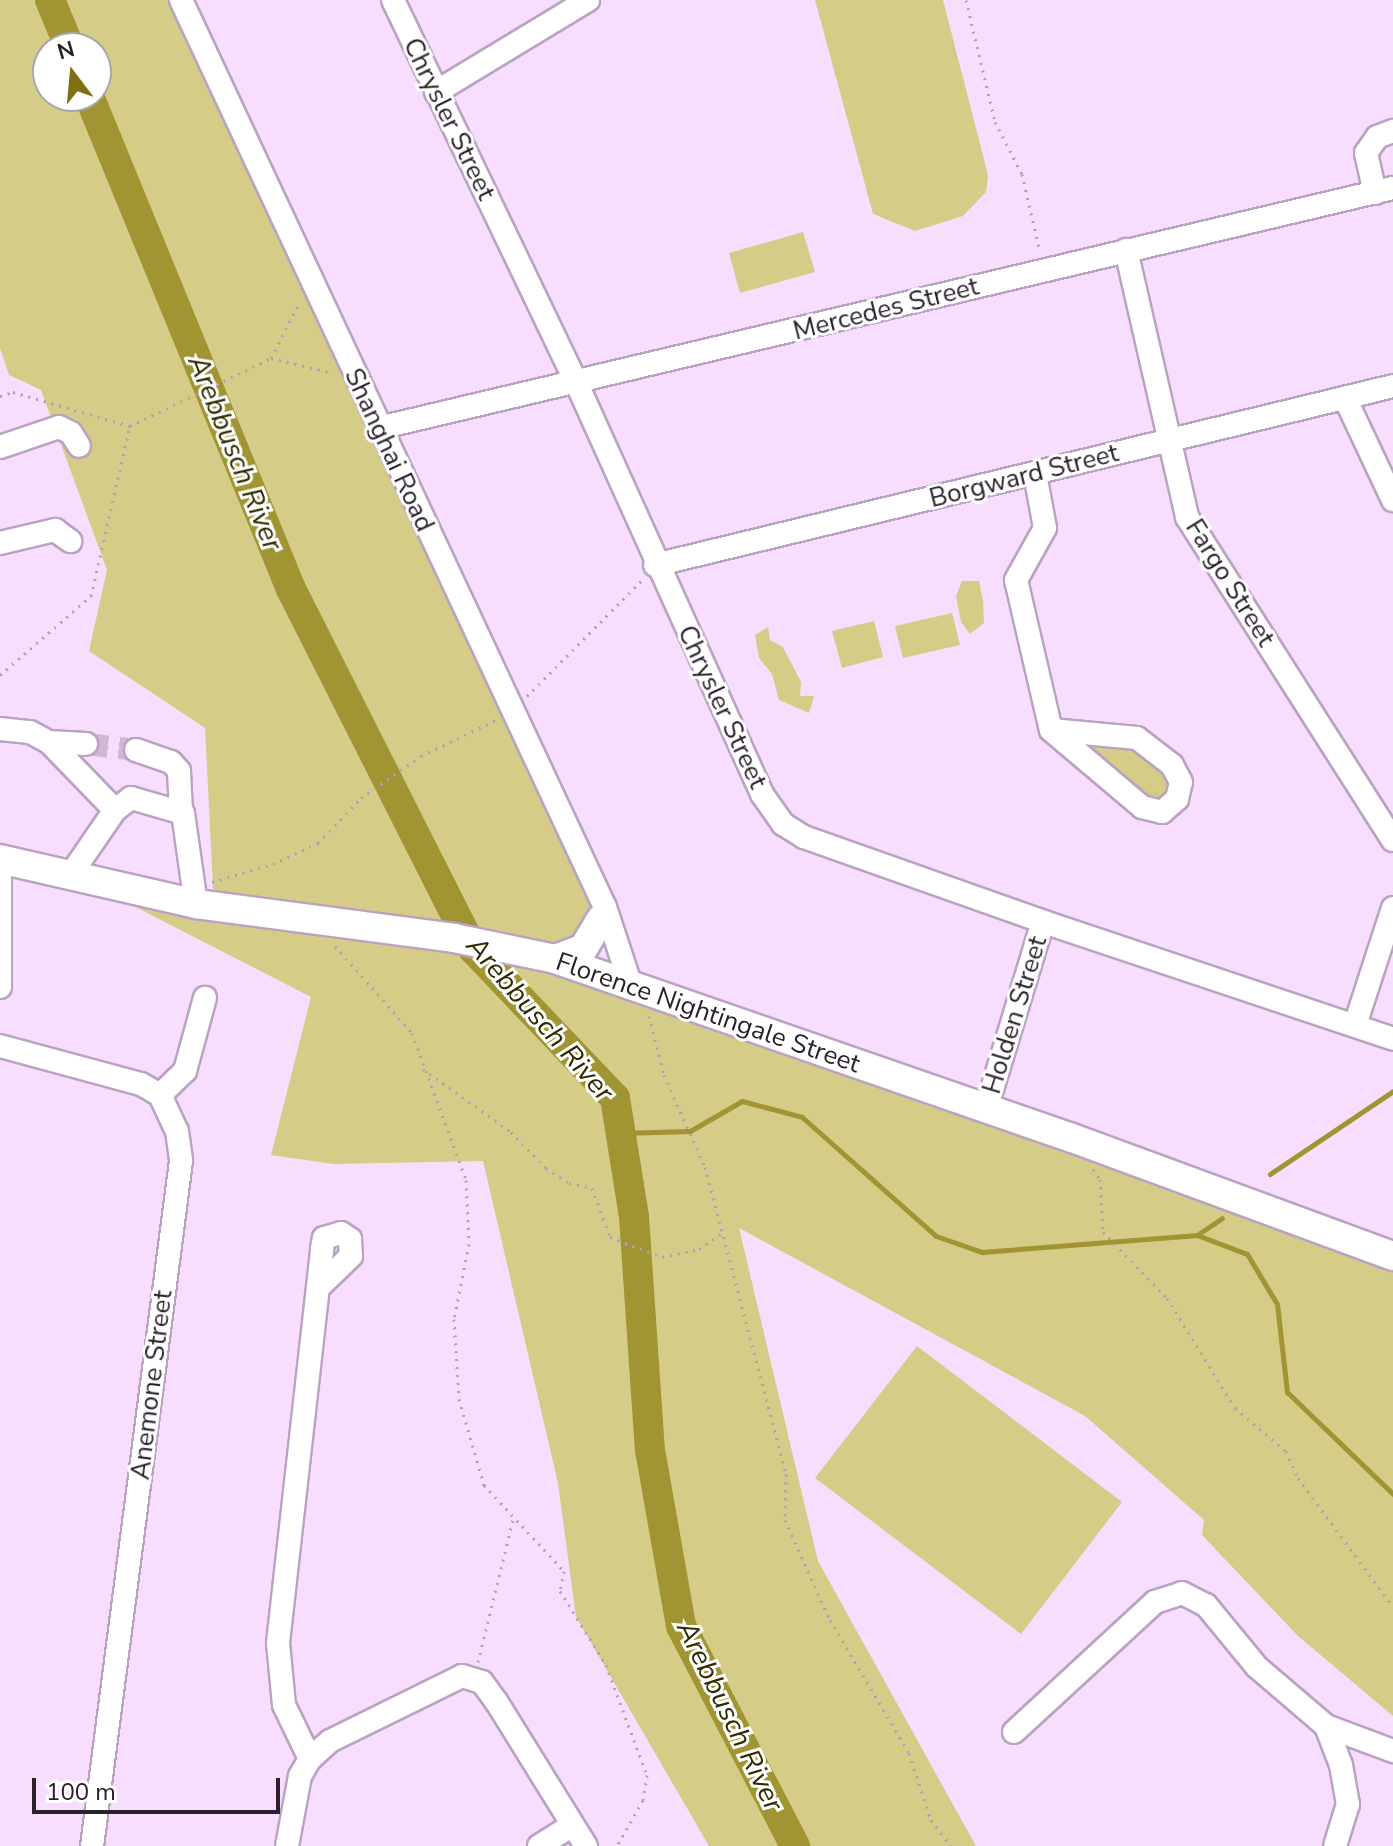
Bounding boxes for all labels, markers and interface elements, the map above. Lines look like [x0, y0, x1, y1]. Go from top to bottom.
north arrow [32, 32, 112, 112]
street label: Chrysler Street [396, 33, 502, 205]
text: N [54, 34, 78, 68]
street label: Mercedes Street [790, 271, 982, 347]
water label: Arebbusch River [181, 351, 289, 555]
street label: Shanghai Road [338, 364, 440, 536]
street label: Borgward Street [926, 437, 1122, 515]
street label: Fargo Street [1179, 514, 1281, 652]
street label: Chrysler Street [671, 621, 773, 793]
water label: Arebbusch River [459, 930, 621, 1108]
street label: Holden Street [976, 932, 1054, 1098]
street label: Florence Nightingale Street [552, 946, 864, 1080]
street label: Anemone Street [125, 1289, 179, 1481]
water label: Arebbusch River [669, 1615, 791, 1817]
scale bar [36, 1762, 284, 1812]
text: 100 m [46, 1776, 116, 1808]

